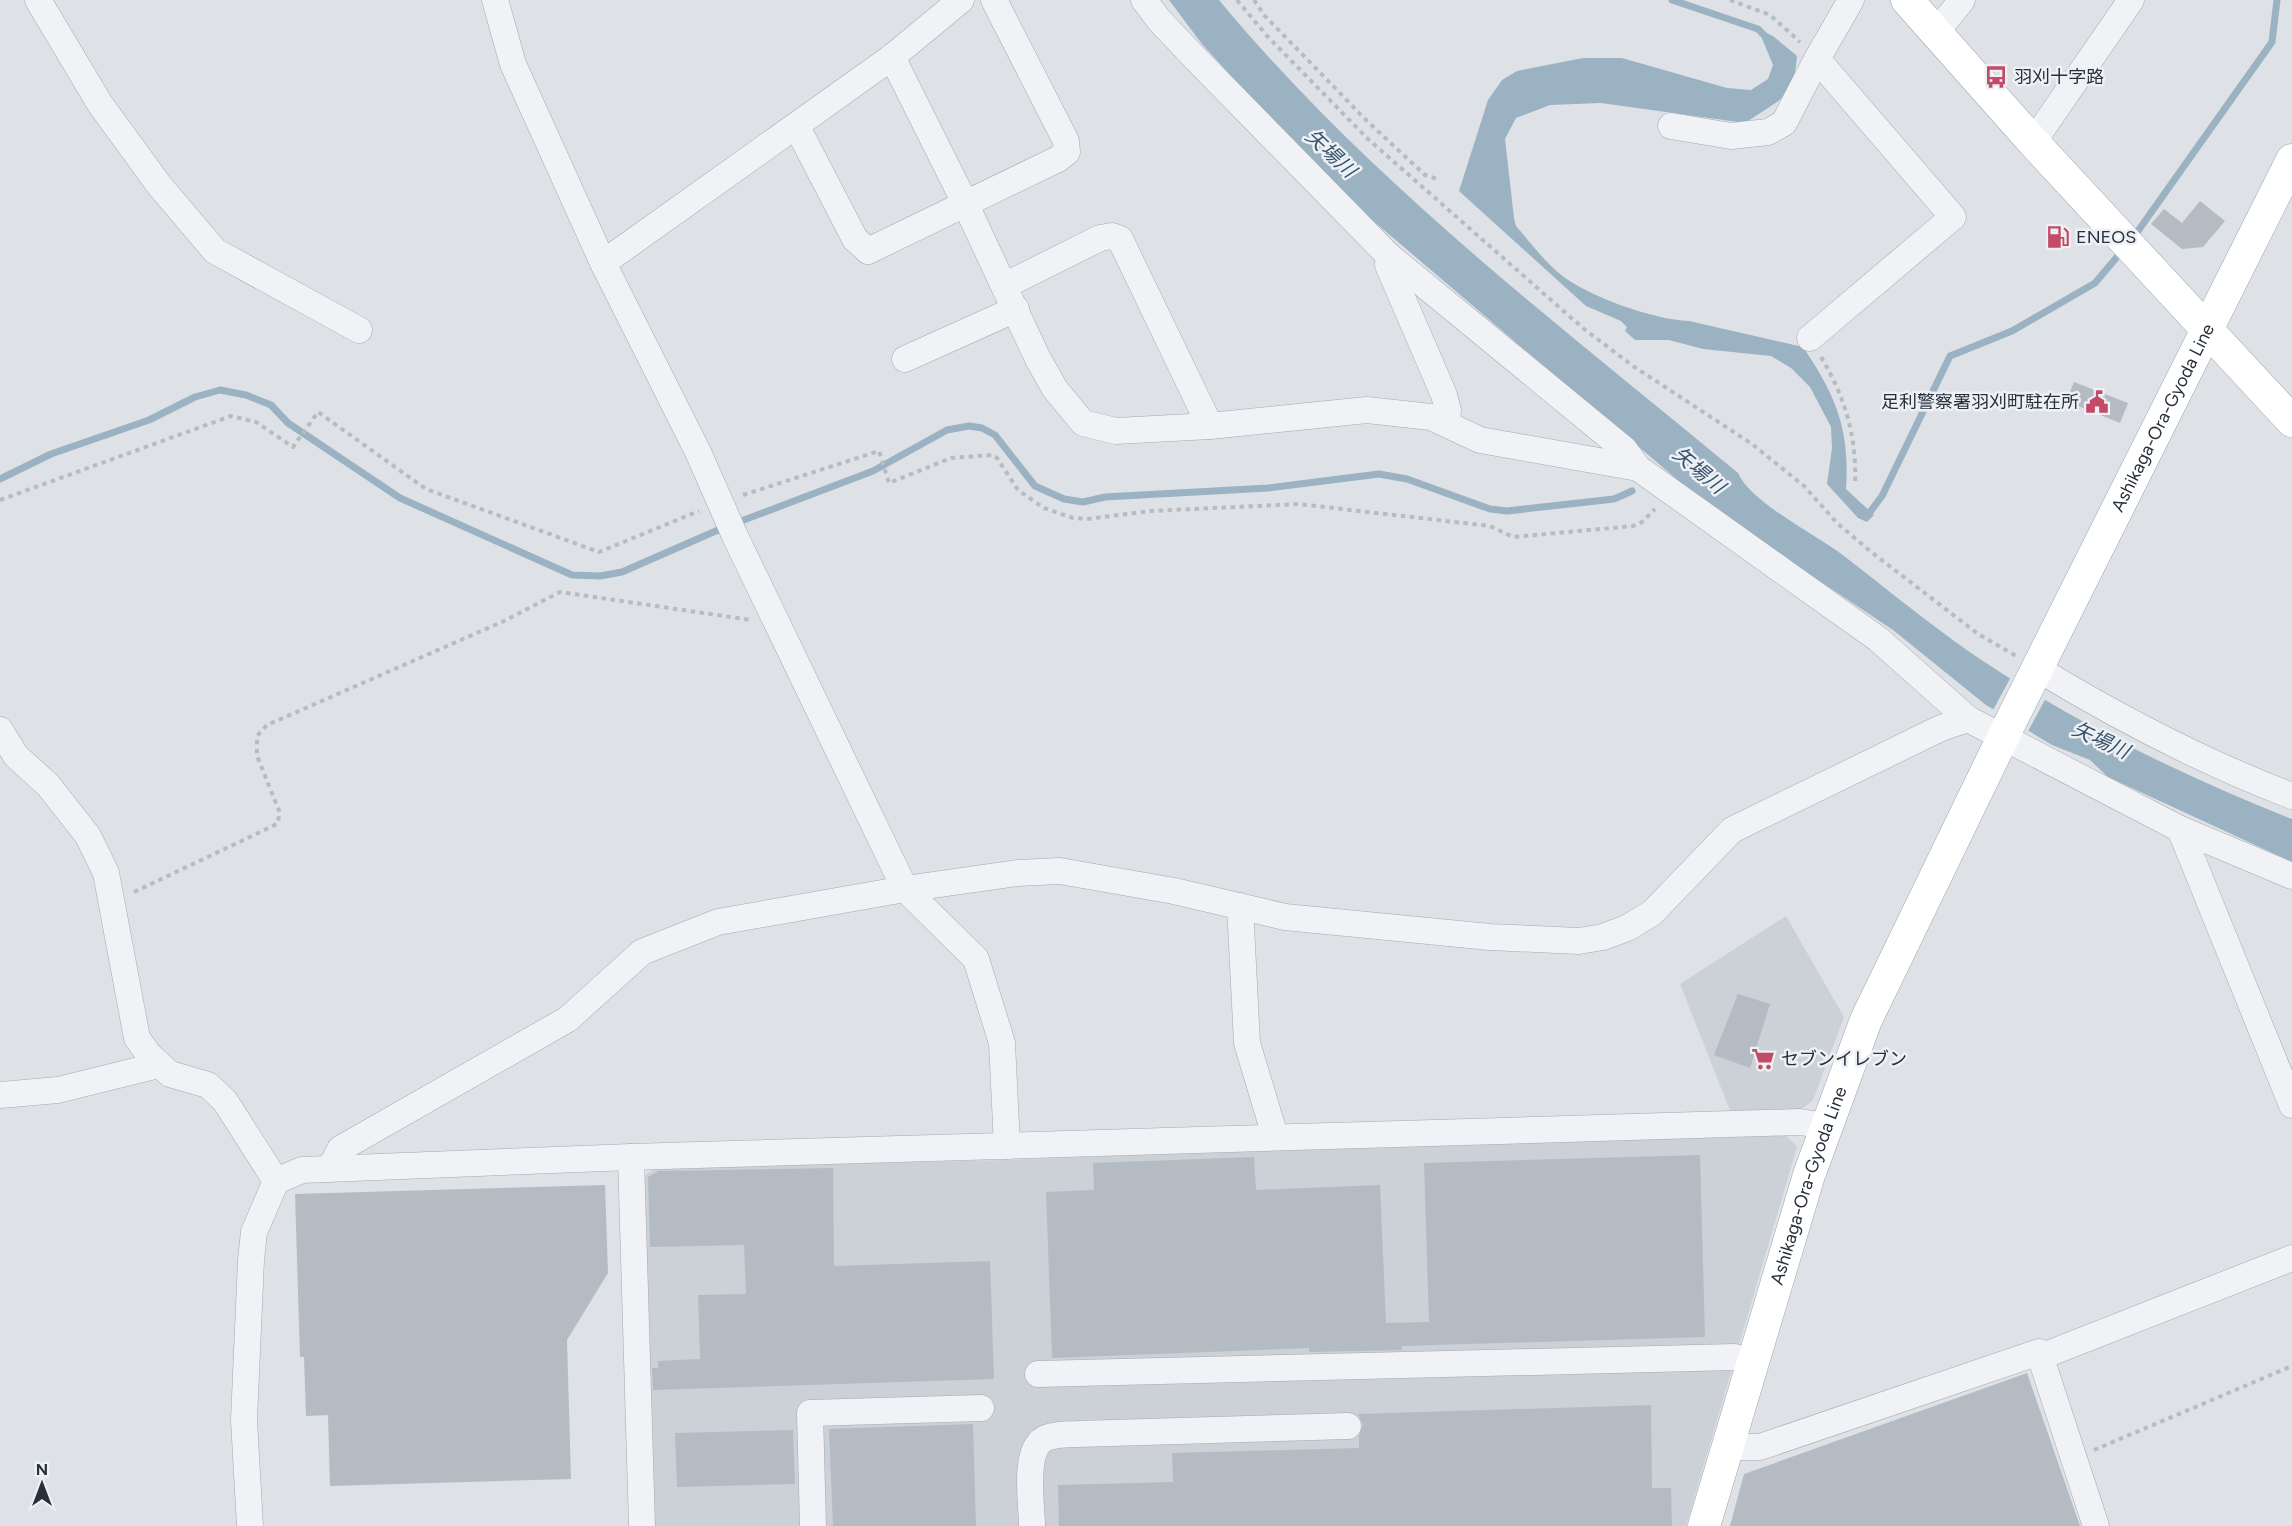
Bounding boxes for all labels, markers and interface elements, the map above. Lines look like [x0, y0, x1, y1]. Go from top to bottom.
bus stop icon: 羽刈十字路 [1983, 64, 2009, 90]
place label: 羽刈十字路 [2014, 66, 2104, 88]
water label: 矢場川 [1301, 124, 1363, 184]
fuel station icon: ENEOS [2045, 224, 2071, 250]
place label: ENEOS [2076, 226, 2136, 248]
street label: Ashikaga-Ora-Gyoda Line [2107, 320, 2219, 515]
public building icon: 足利警察署羽刈町駐在所 [2084, 389, 2110, 415]
place label: 足利警察署羽刈町駐在所 [1881, 391, 2079, 413]
water label: 矢場川 [1668, 442, 1731, 500]
water label: 矢場川 [2069, 716, 2135, 764]
supermarket icon: セブンイレブン [1750, 1046, 1776, 1072]
place label: セブンイレブン [1781, 1048, 1907, 1070]
street label: Ashikaga-Ora-Gyoda Line [1766, 1083, 1852, 1288]
north arrow [12, 1454, 72, 1514]
text: N [36, 1460, 48, 1479]

